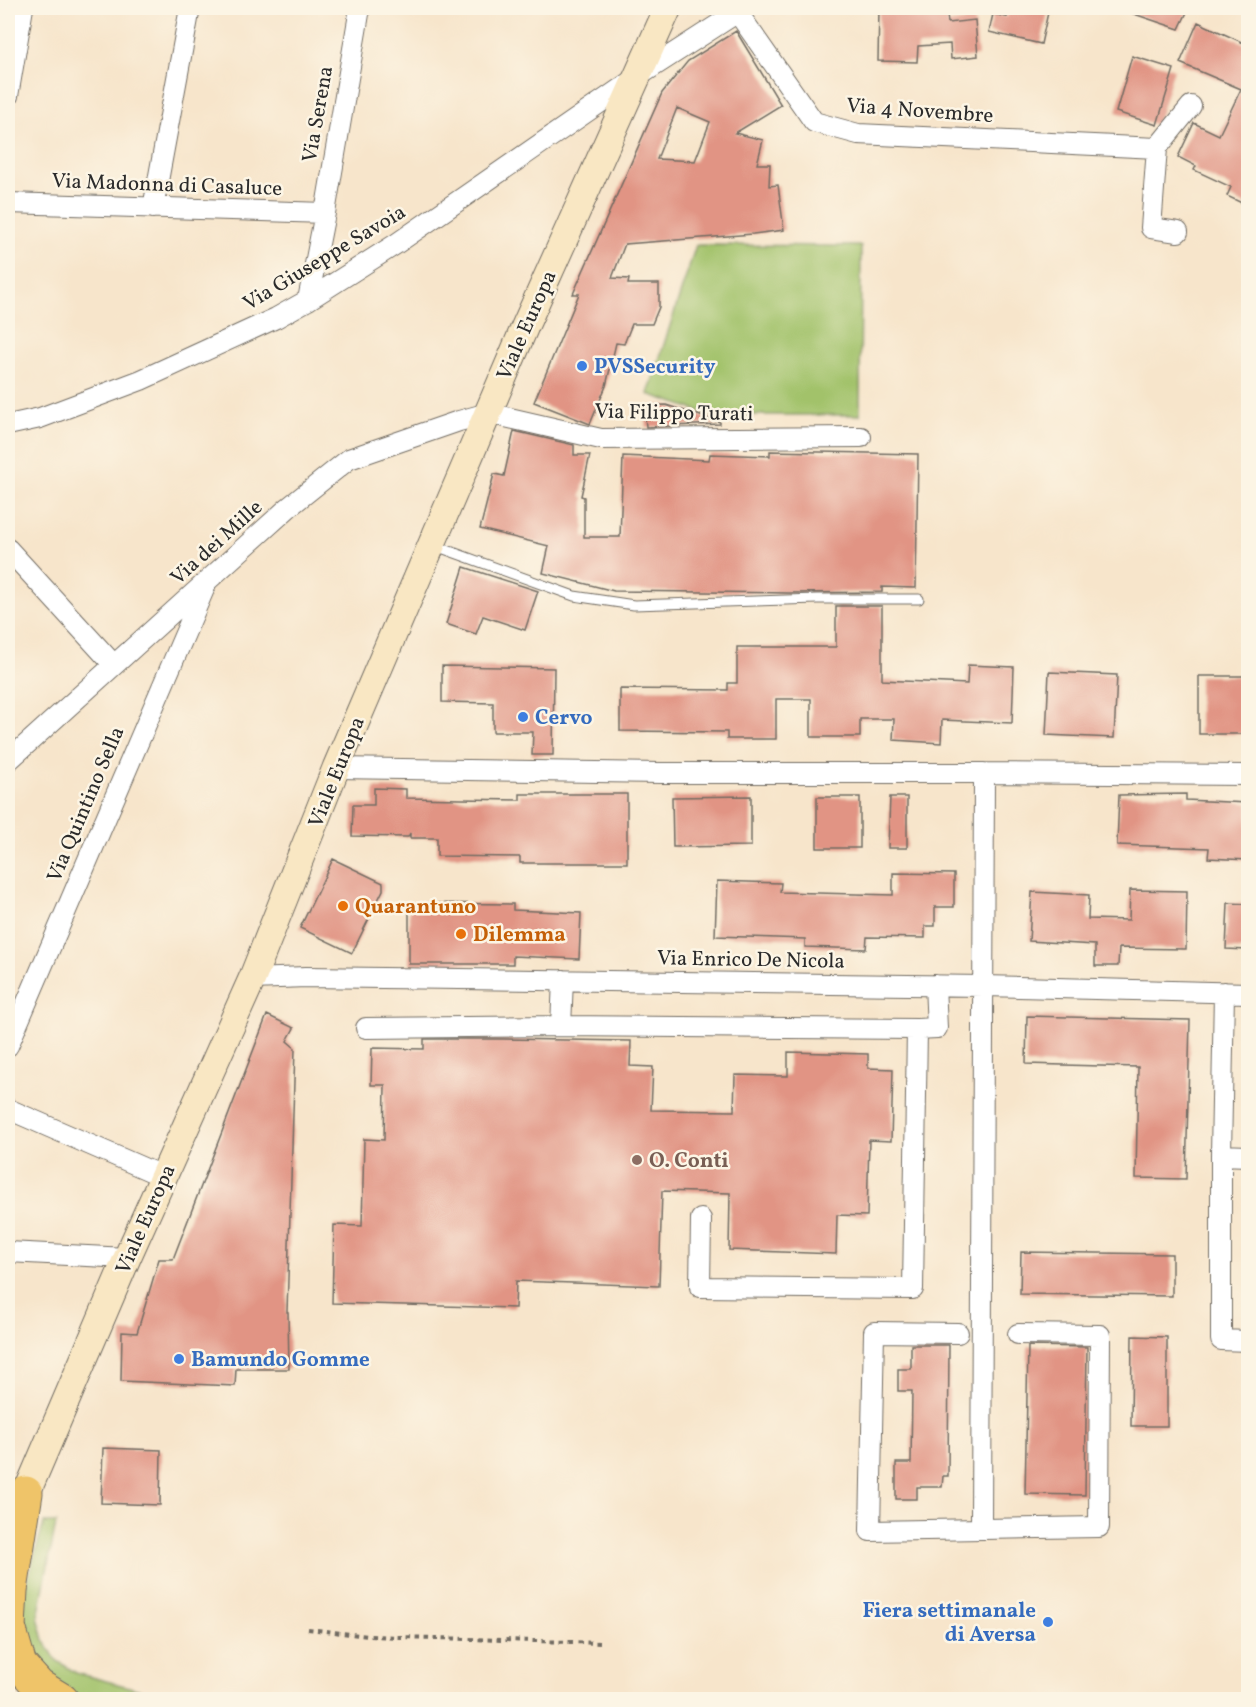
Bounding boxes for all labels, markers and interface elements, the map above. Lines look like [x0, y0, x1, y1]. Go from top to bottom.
street label: Via Serena [296, 64, 341, 165]
street label: Via 4 Novembre [845, 92, 994, 131]
street label: Via Madonna di Casaluce [51, 167, 283, 204]
street label: Via Giuseppe Savoia [238, 198, 412, 318]
street label: Viale Europa [490, 266, 565, 385]
place label: PVSSecurity [594, 353, 716, 382]
marker: PVSSecurity [575, 359, 589, 373]
street label: Via Filippo Turati [594, 398, 754, 429]
street label: Via dei Mille [165, 494, 269, 592]
place label: Cervo [535, 704, 593, 733]
marker: Cervo [516, 710, 530, 724]
street label: Viale Europa [302, 713, 373, 832]
street label: Via Quintino Sella [40, 722, 132, 887]
place label: Quarantuno [355, 893, 476, 922]
marker: Quarantuno [336, 899, 350, 913]
place label: Dilemma [473, 921, 566, 950]
marker: Dilemma [454, 927, 468, 941]
street label: Via Enrico De Nicola [657, 944, 845, 977]
place label: O. Conti [649, 1147, 729, 1176]
marker: O. Conti [630, 1153, 644, 1167]
street label: Viale Europa [109, 1160, 184, 1279]
place label: Bamundo Gomme [191, 1346, 370, 1375]
marker: Bamundo Gomme [172, 1352, 186, 1366]
place label: Fiera settimanale di Aversa [862, 1597, 1036, 1650]
marker: Fiera settimanale di Aversa [1041, 1615, 1055, 1629]

